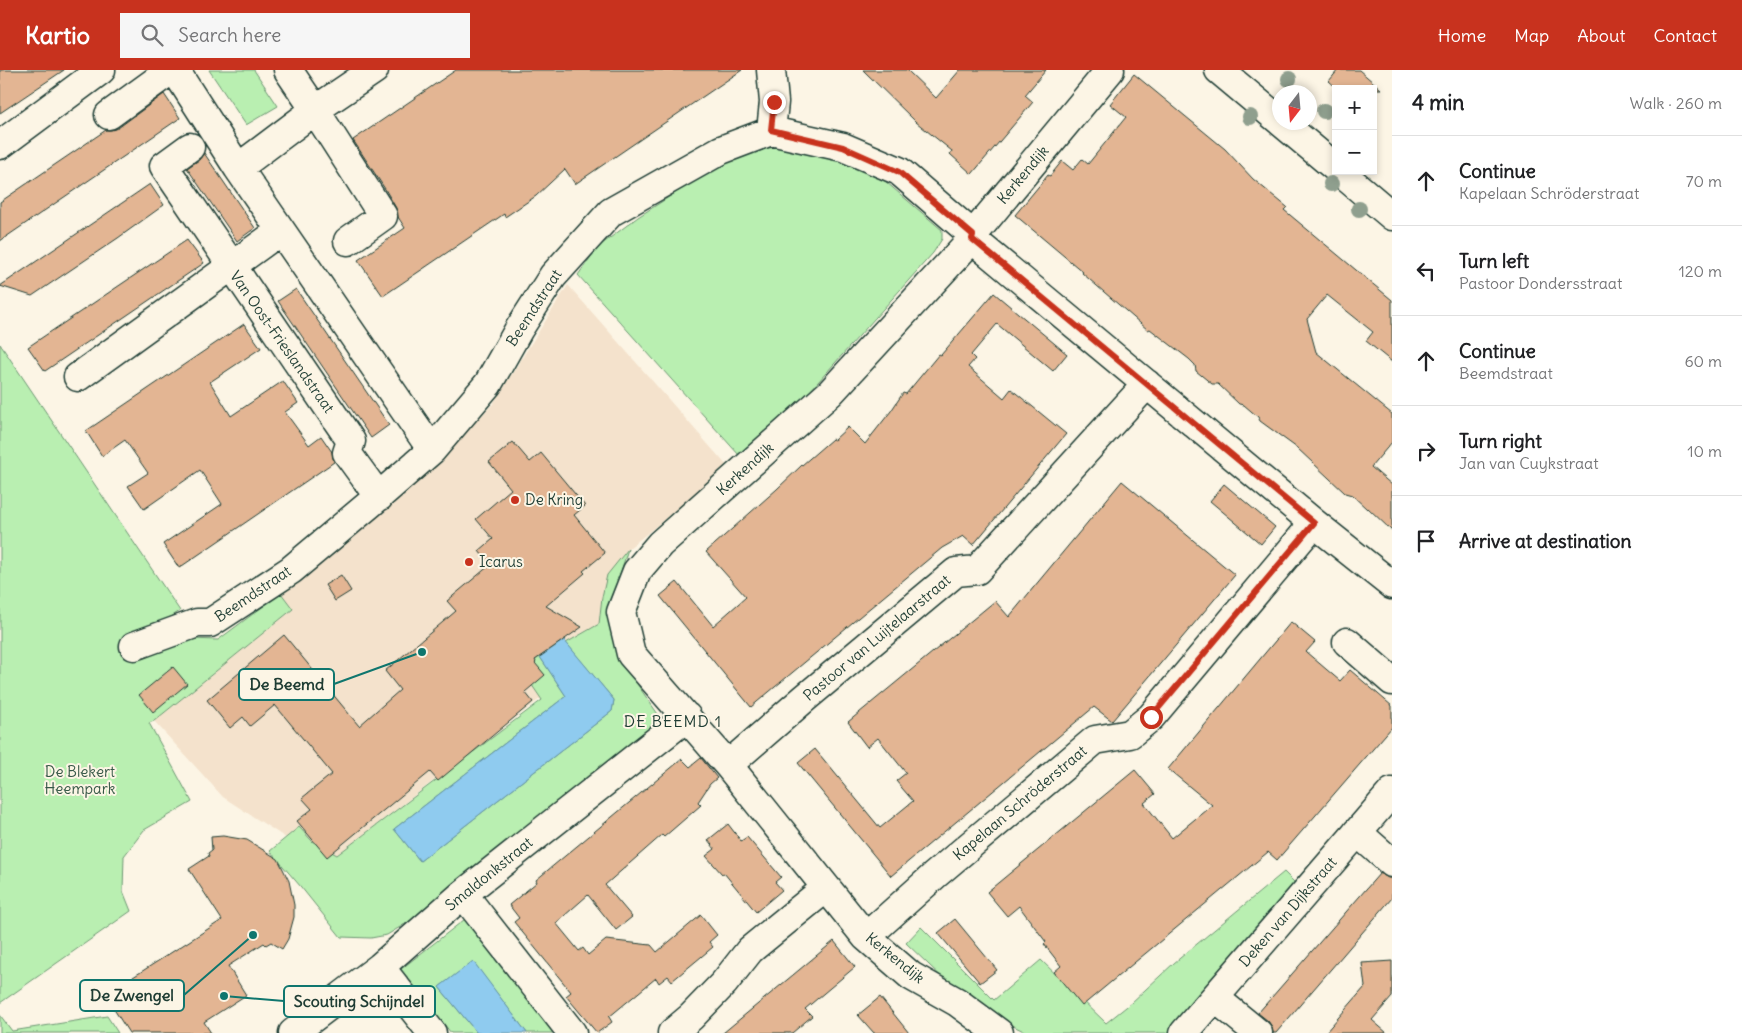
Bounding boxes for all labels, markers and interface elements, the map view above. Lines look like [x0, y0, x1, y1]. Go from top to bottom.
search box [120, 13, 470, 58]
text: Kartio [25, 20, 90, 50]
icon: search [138, 21, 166, 49]
text: Search here [178, 23, 281, 47]
text: Home [1438, 24, 1486, 47]
text: Map [1514, 24, 1549, 47]
text: About [1577, 24, 1625, 47]
text: Contact [1653, 24, 1717, 47]
north arrow [1272, 85, 1317, 130]
map controls [1332, 85, 1377, 175]
button: + [1332, 85, 1377, 130]
text: 4 min [1412, 89, 1464, 116]
route end [763, 91, 786, 114]
text: Walk · 260 m [1630, 93, 1722, 113]
button: − [1332, 130, 1377, 175]
street label: Kerkendijk [993, 141, 1053, 208]
text: Continue [1459, 159, 1536, 183]
icon: ahead [1412, 167, 1440, 195]
text: 70 m [1686, 171, 1722, 191]
text: Kapelaan Schröderstraat [1459, 183, 1639, 203]
text: Turn left [1459, 249, 1529, 273]
icon: left [1412, 257, 1440, 285]
text: 120 m [1679, 261, 1722, 281]
street label: Beemdstraat [502, 266, 565, 350]
street label: Van Oost-Frieslandstraat [226, 267, 339, 416]
text: Pastoor Dondersstraat [1459, 273, 1622, 293]
text: Continue [1459, 339, 1536, 363]
icon: ahead [1412, 347, 1440, 375]
text: 60 m [1684, 351, 1722, 371]
text: Beemdstraat [1459, 363, 1553, 383]
text: Turn right [1459, 429, 1542, 453]
icon: right [1412, 437, 1440, 465]
street label: Kerkendijk [712, 438, 778, 499]
text: 10 m [1687, 441, 1722, 461]
text: Jan van Cuykstraat [1459, 453, 1599, 473]
place label: De Kring [525, 490, 583, 509]
marker: De Kring [509, 494, 521, 506]
icon: arrive [1412, 527, 1440, 555]
text: Arrive at destination [1459, 529, 1632, 553]
place label: Icarus [479, 552, 523, 571]
marker: Icarus [463, 556, 475, 568]
street label: Beemdstraat [211, 561, 294, 626]
street label: Pastoor van Luijtelaarstraat [799, 570, 954, 705]
callout: De Beemd [239, 669, 334, 700]
text: De Beemd [250, 674, 325, 694]
route start [1140, 706, 1163, 729]
district label: DE BEEMD 1 [624, 711, 722, 731]
street label: Kapelaan Schröderstraat [949, 741, 1091, 864]
park label: De Blekert Heempark [45, 762, 116, 798]
street label: Smaldonkstraat [441, 833, 536, 915]
street label: Deken van Dijkstraat [1235, 853, 1341, 971]
street label: Kerkendijk [862, 928, 929, 987]
callout: De Zwengel [80, 980, 184, 1011]
text: De Zwengel [90, 985, 174, 1006]
callout: Scouting Schijndel [284, 986, 435, 1017]
text: Scouting Schijndel [294, 991, 424, 1012]

